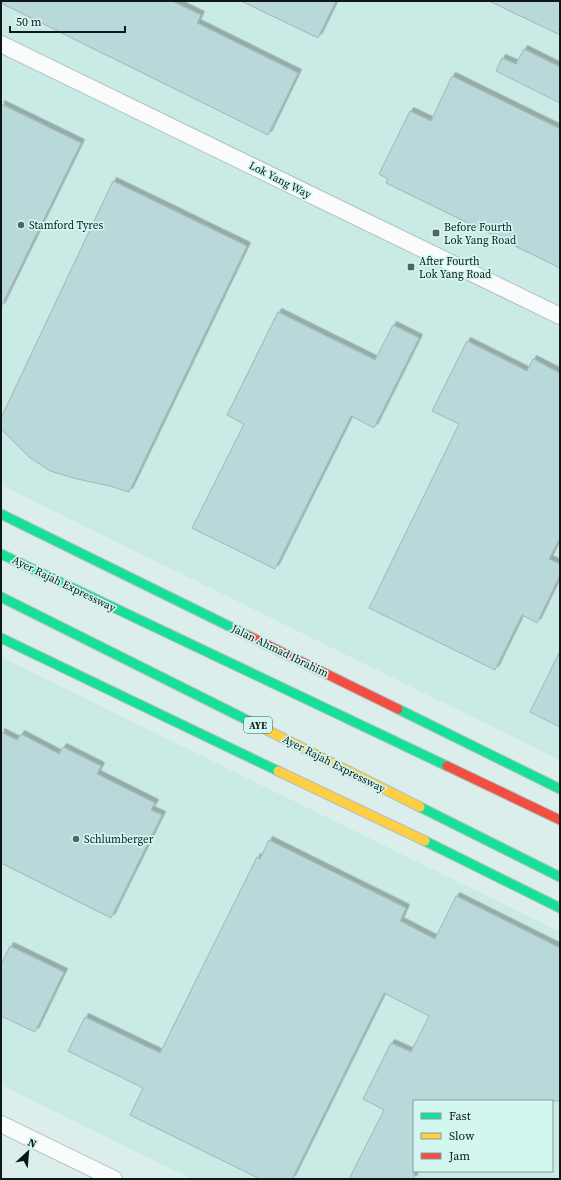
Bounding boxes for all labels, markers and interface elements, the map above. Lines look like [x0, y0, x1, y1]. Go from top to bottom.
scale bar [10, 8, 125, 34]
text: 50 m [16, 14, 42, 30]
street label: Lok Yang Way [246, 158, 314, 202]
place label: Stamford Tyres [29, 218, 103, 233]
marker: Stamford Tyres [16, 220, 26, 230]
place label: Before Fourth Lok Yang Road [444, 220, 517, 248]
marker: Before Fourth Lok Yang Road [431, 228, 441, 238]
place label: After Fourth Lok Yang Road [419, 254, 492, 282]
marker: After Fourth Lok Yang Road [406, 262, 416, 272]
street label: Ayer Rajah Expressway [10, 552, 119, 616]
street label: Jalan Ahmad Ibrahim [228, 621, 331, 681]
road number: AYE [244, 717, 272, 733]
street label: Ayer Rajah Expressway [280, 732, 388, 797]
place label: Schlumberger [84, 832, 154, 847]
marker: Schlumberger [71, 834, 81, 844]
legend [413, 1100, 553, 1172]
text: Fast [449, 1108, 471, 1124]
text: Slow [449, 1128, 475, 1144]
north arrow [8, 1132, 48, 1172]
text: N [25, 1135, 39, 1152]
text: Jam [448, 1148, 470, 1164]

